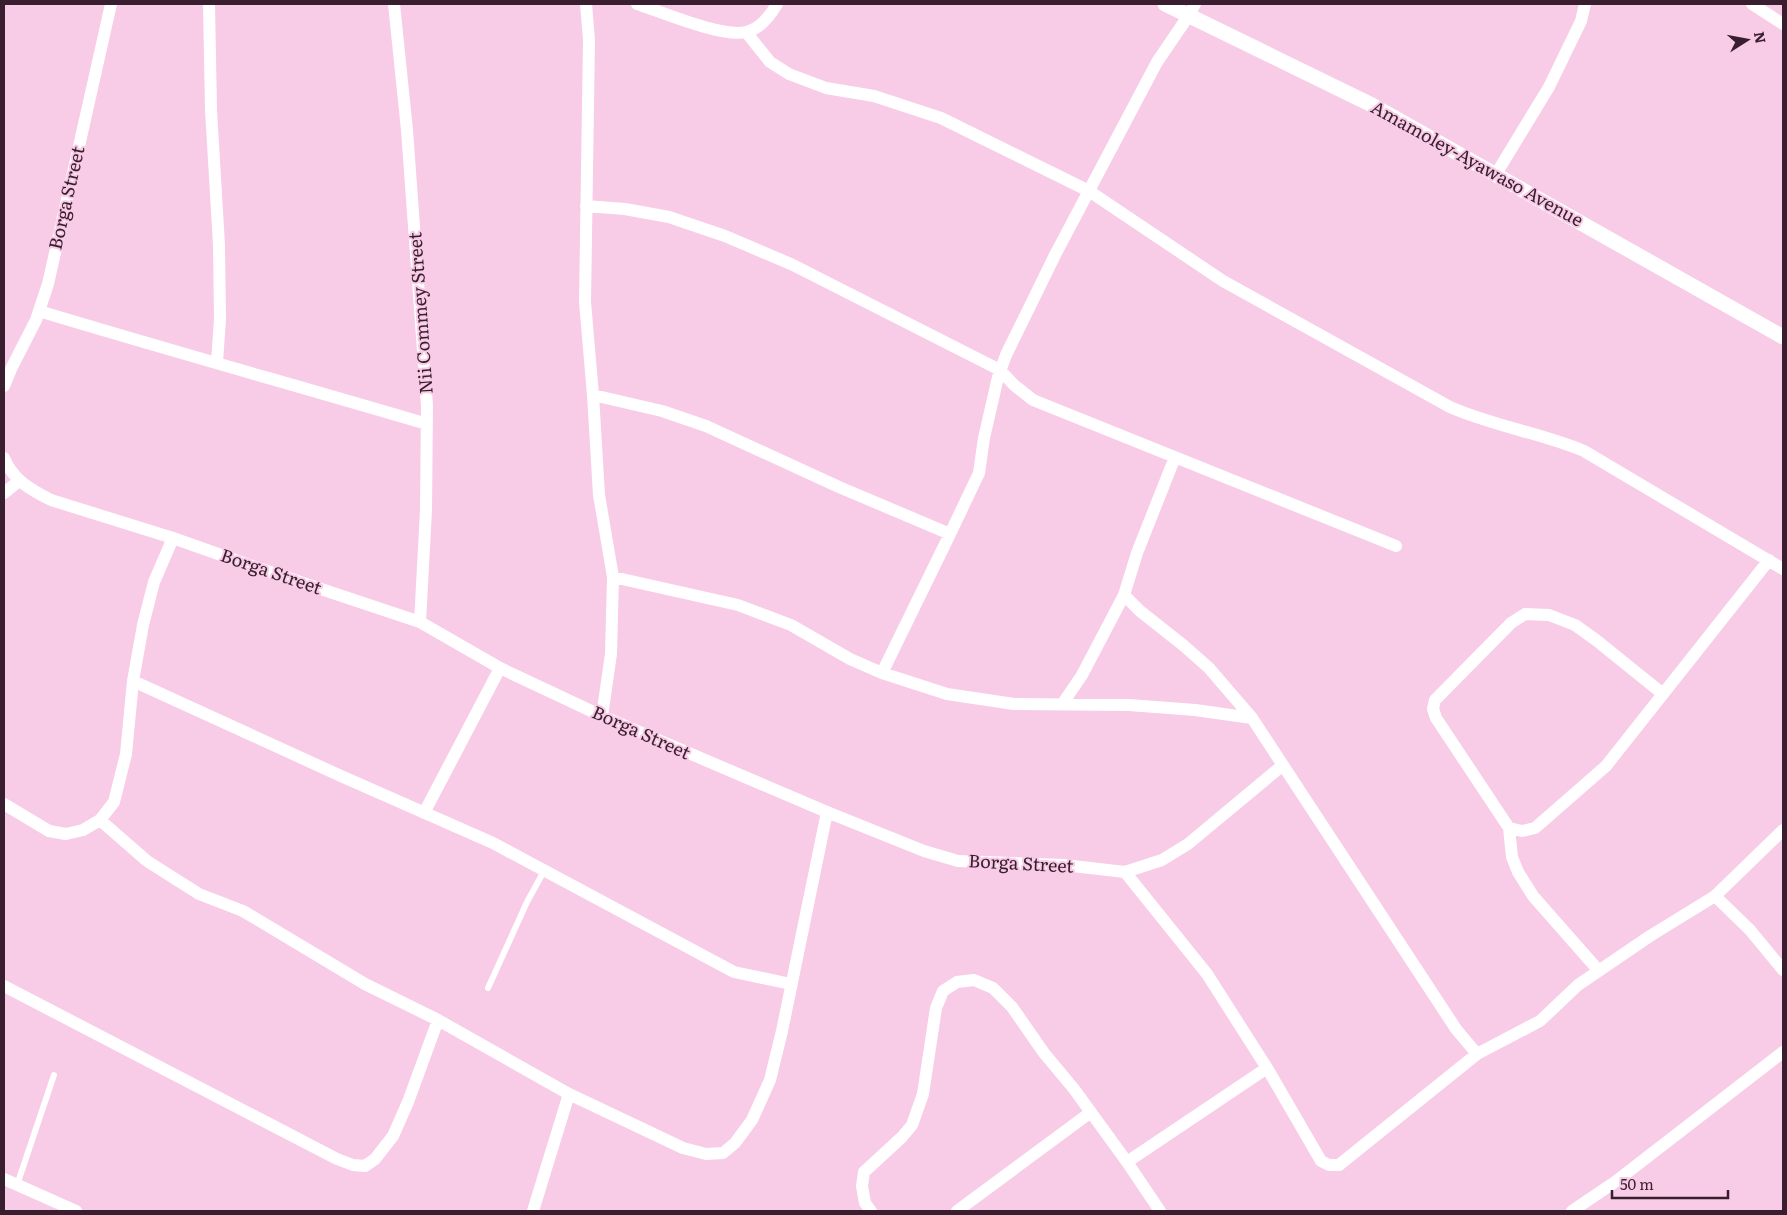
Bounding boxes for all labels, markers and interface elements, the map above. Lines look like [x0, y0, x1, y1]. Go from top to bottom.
north arrow [1722, 15, 1772, 65]
text: N [1750, 30, 1772, 45]
street label: Amamoley-Ayawaso Avenue [1367, 93, 1589, 233]
street label: Borga Street [41, 143, 91, 252]
street label: Nii Commey Street [400, 231, 439, 395]
street label: Borga Street [217, 541, 326, 601]
street label: Borga Street [588, 698, 696, 766]
street label: Borga Street [968, 846, 1075, 879]
scale bar [1612, 1168, 1728, 1200]
text: 50 m [1620, 1172, 1654, 1195]

